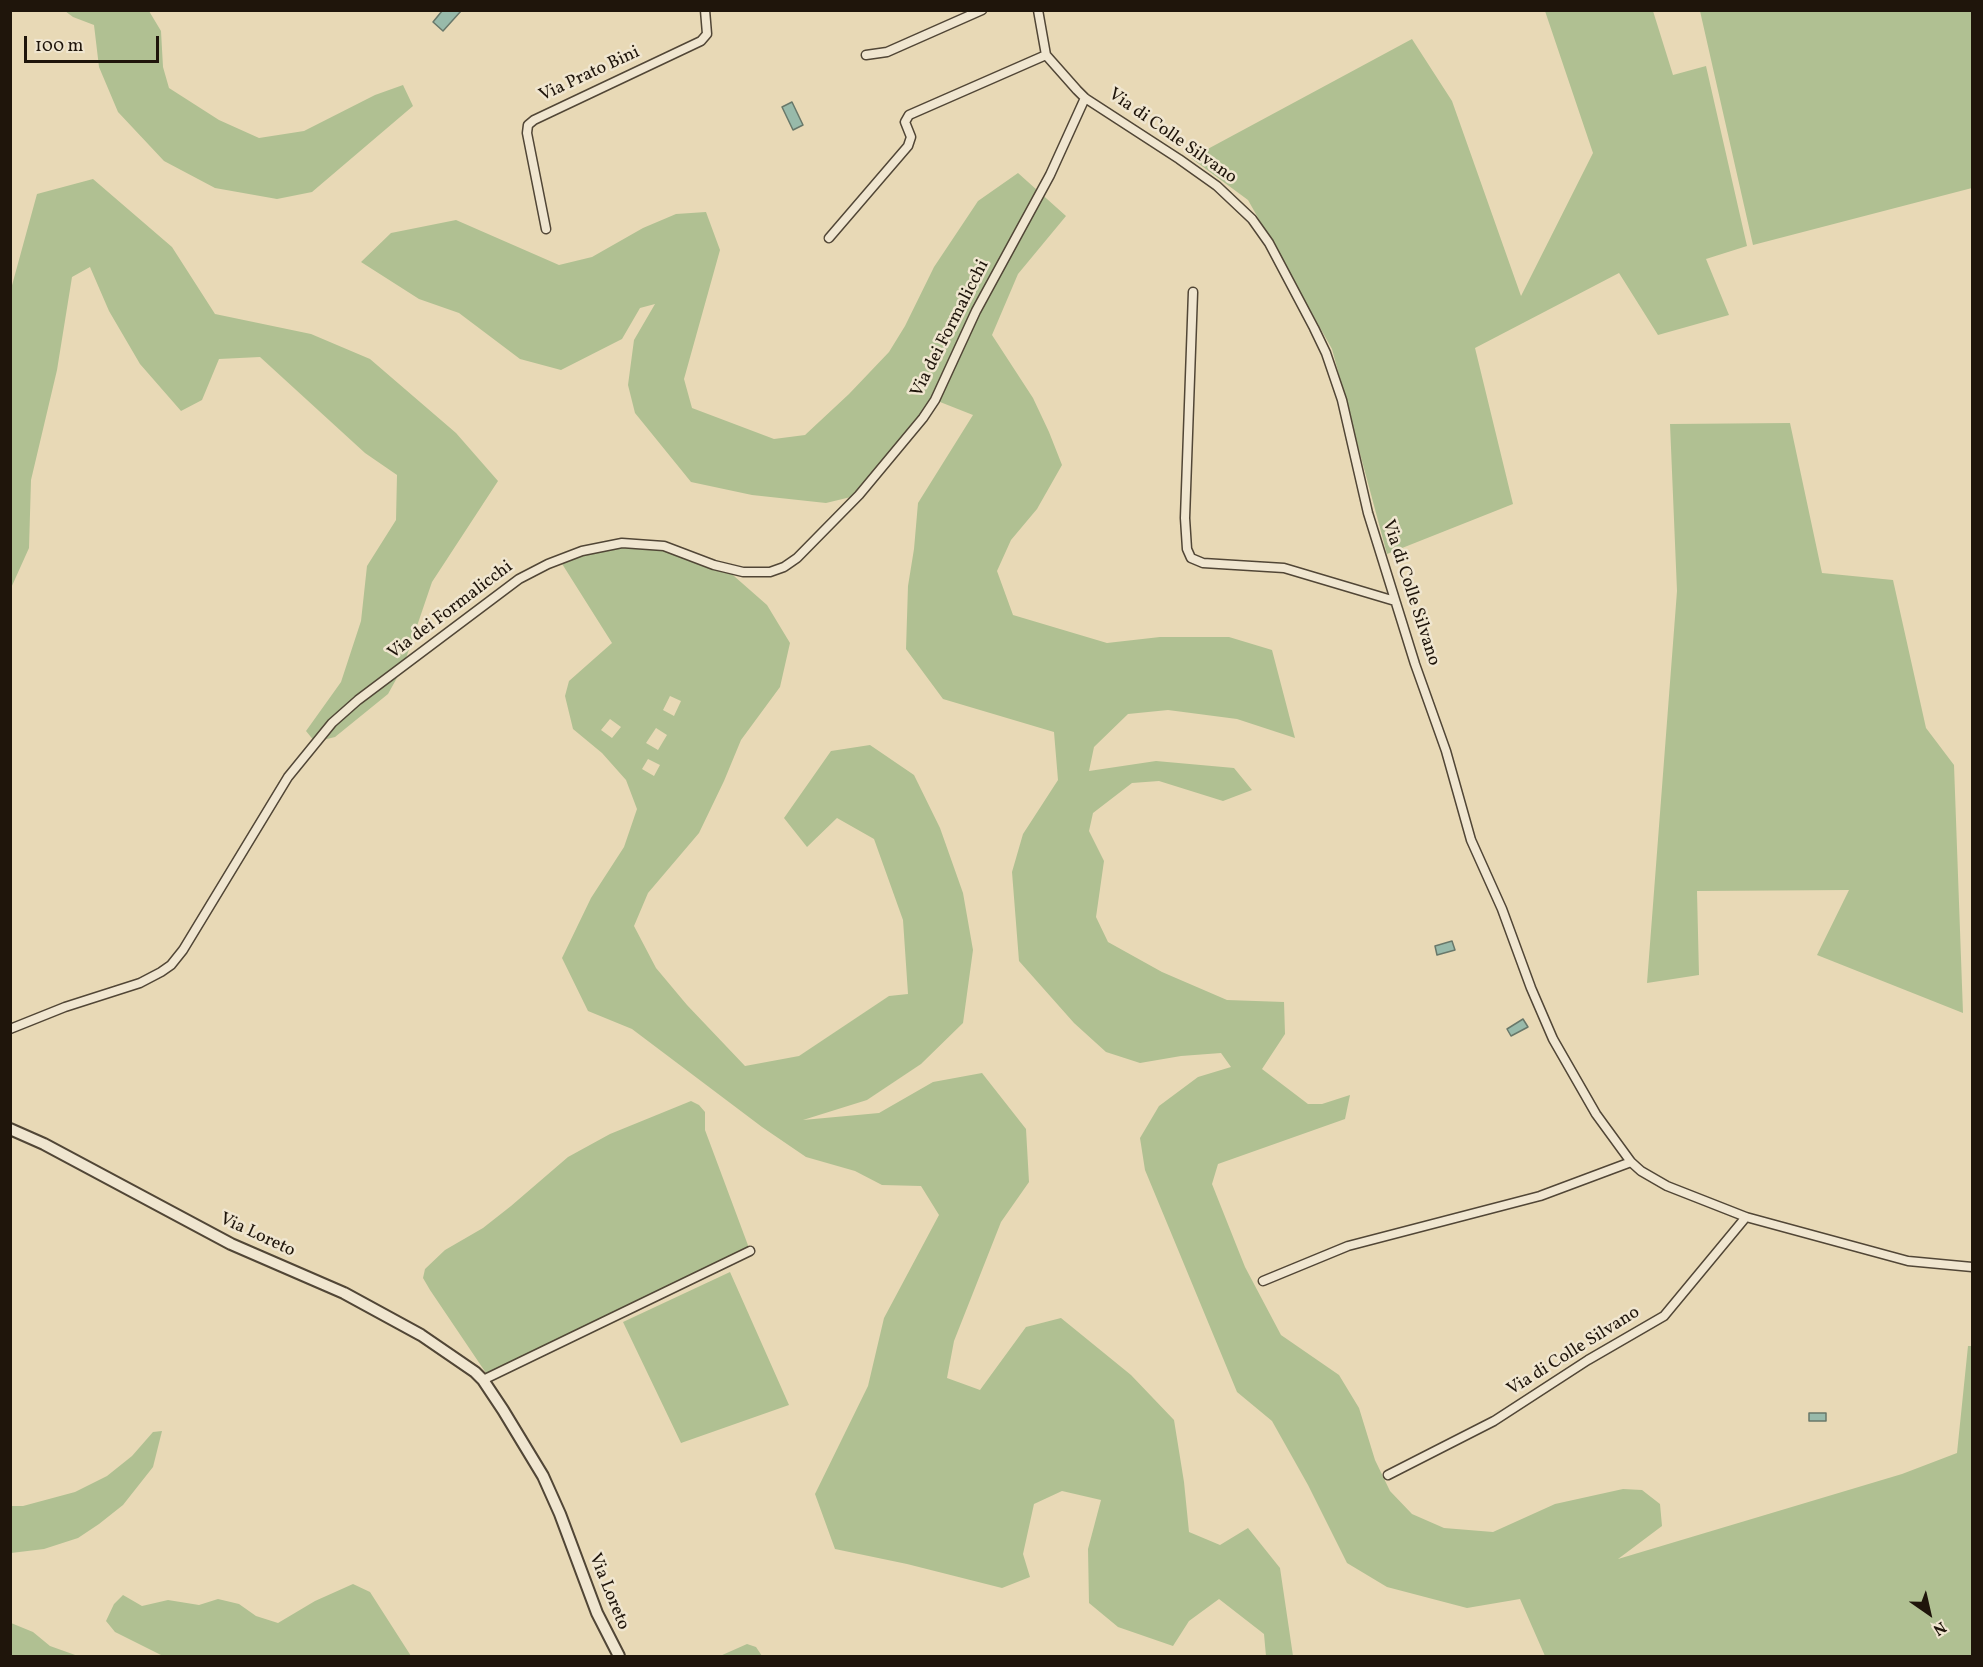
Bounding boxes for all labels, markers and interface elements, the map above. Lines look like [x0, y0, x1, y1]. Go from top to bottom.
scale bar [27, 24, 162, 62]
text: 100 m [35, 34, 84, 59]
street label: Via Prato Bini [536, 42, 644, 108]
street label: Via di Colle Silvano [1103, 85, 1241, 189]
street label: Via dei Formalicchi [907, 257, 995, 401]
street label: Via di Colle Silvano [1376, 517, 1444, 669]
street label: Via dei Formalicchi [384, 557, 518, 665]
street label: Via Loreto [216, 1209, 298, 1263]
street label: Via di Colle Silvano [1504, 1303, 1644, 1401]
street label: Via Loreto [583, 1550, 633, 1634]
north arrow [1899, 1583, 1959, 1643]
text: N [1928, 1616, 1950, 1640]

